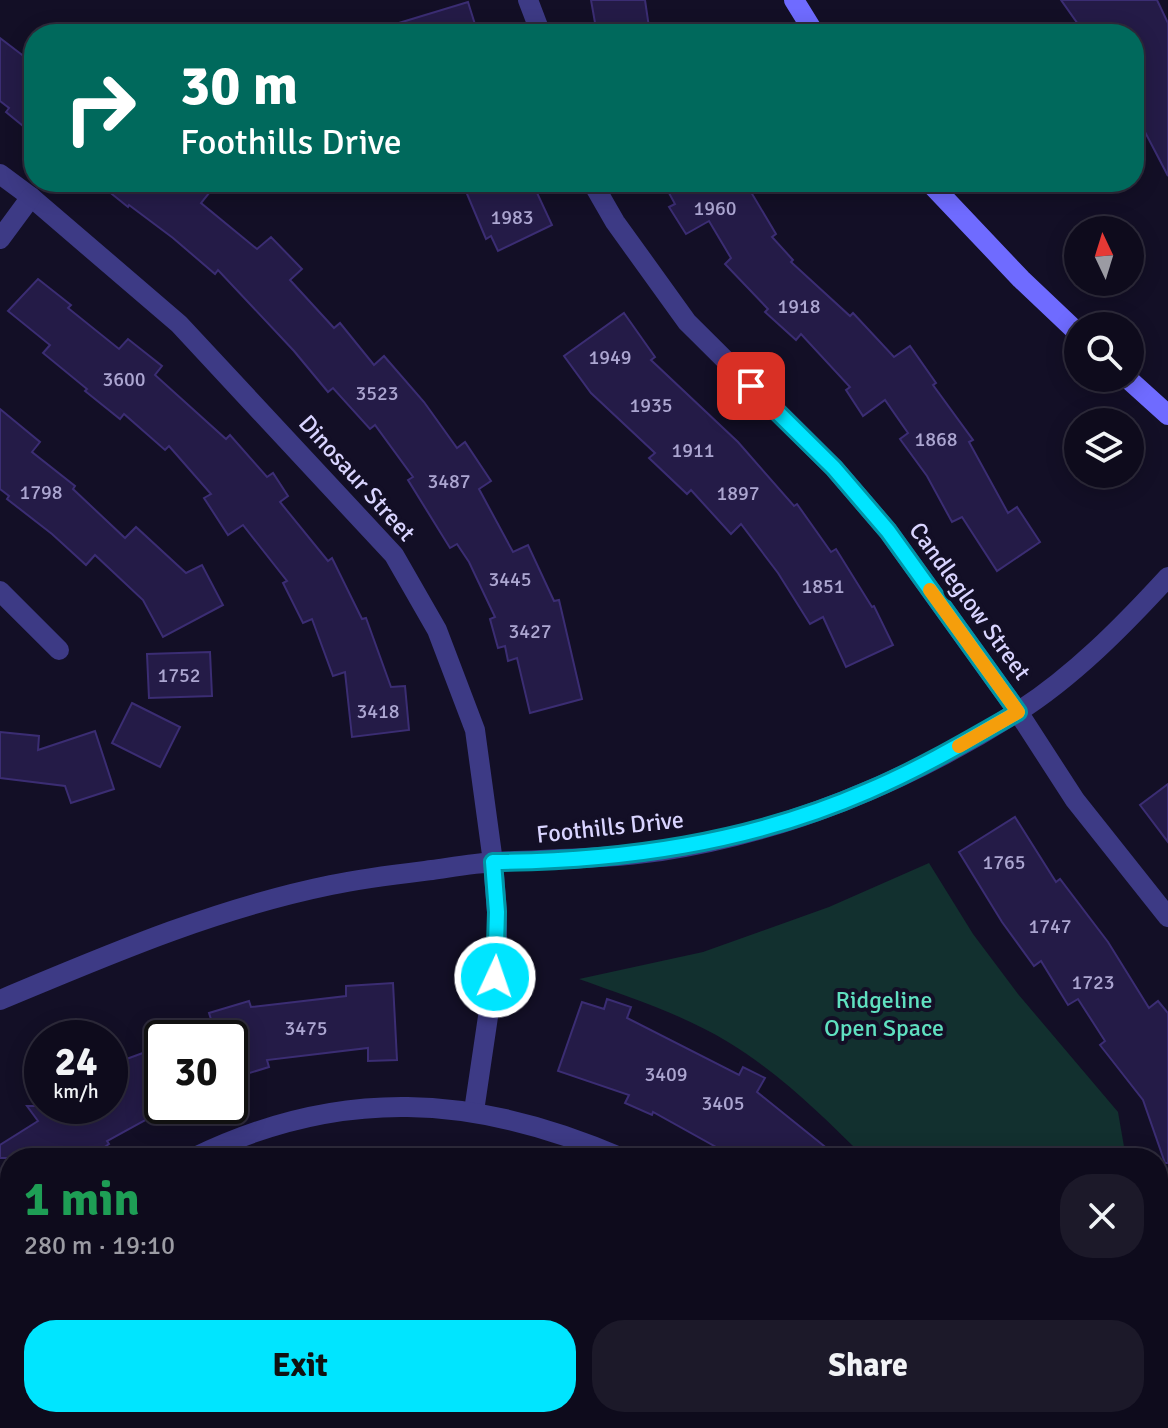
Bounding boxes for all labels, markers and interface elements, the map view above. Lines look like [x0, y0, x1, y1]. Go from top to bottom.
text: 30 m [180, 51, 298, 120]
icon: right [48, 56, 152, 160]
text: Foothills Drive [180, 120, 402, 165]
house number: 1960 [693, 196, 737, 221]
house number: 1983 [490, 205, 534, 230]
north arrow [1064, 216, 1144, 296]
map controls [1064, 216, 1144, 488]
house number: 1918 [777, 294, 821, 319]
button: search [1064, 312, 1144, 392]
house number: 1949 [588, 345, 632, 370]
pin [717, 352, 785, 420]
icon: arrive [729, 364, 773, 408]
house number: 3600 [102, 367, 146, 392]
house number: 3523 [355, 381, 399, 406]
house number: 1935 [629, 393, 673, 418]
street label: Dinosaur Street [292, 408, 422, 548]
button: layers [1064, 408, 1144, 488]
house number: 1868 [914, 427, 958, 452]
house number: 1911 [671, 438, 715, 463]
house number: 3487 [427, 469, 471, 494]
house number: 1798 [19, 480, 63, 505]
house number: 1897 [716, 481, 760, 506]
street label: Candleglow Street [903, 516, 1037, 686]
house number: 3445 [488, 567, 532, 592]
house number: 1851 [801, 574, 845, 599]
house number: 3427 [508, 619, 552, 644]
house number: 1752 [157, 663, 201, 688]
house number: 3418 [356, 699, 400, 724]
street label: Foothills Drive [535, 804, 685, 850]
house number: 1765 [982, 850, 1026, 875]
house number: 1747 [1028, 914, 1072, 939]
position arrow [453, 935, 537, 1019]
house number: 1723 [1071, 970, 1115, 995]
park label: Ridgeline Open Space [824, 985, 944, 1043]
house number: 3475 [284, 1016, 328, 1041]
speed limit sign: 30 [144, 1020, 248, 1124]
text: 24 [54, 1037, 98, 1087]
house number: 3409 [644, 1062, 688, 1087]
text: km/h [53, 1079, 99, 1104]
house number: 3405 [701, 1091, 745, 1116]
text: 1 min [24, 1170, 140, 1229]
button: close [1060, 1174, 1144, 1258]
text: 280 m · 19:10 [24, 1230, 175, 1262]
button: Exit [24, 1320, 576, 1412]
button: Share [592, 1320, 1144, 1412]

